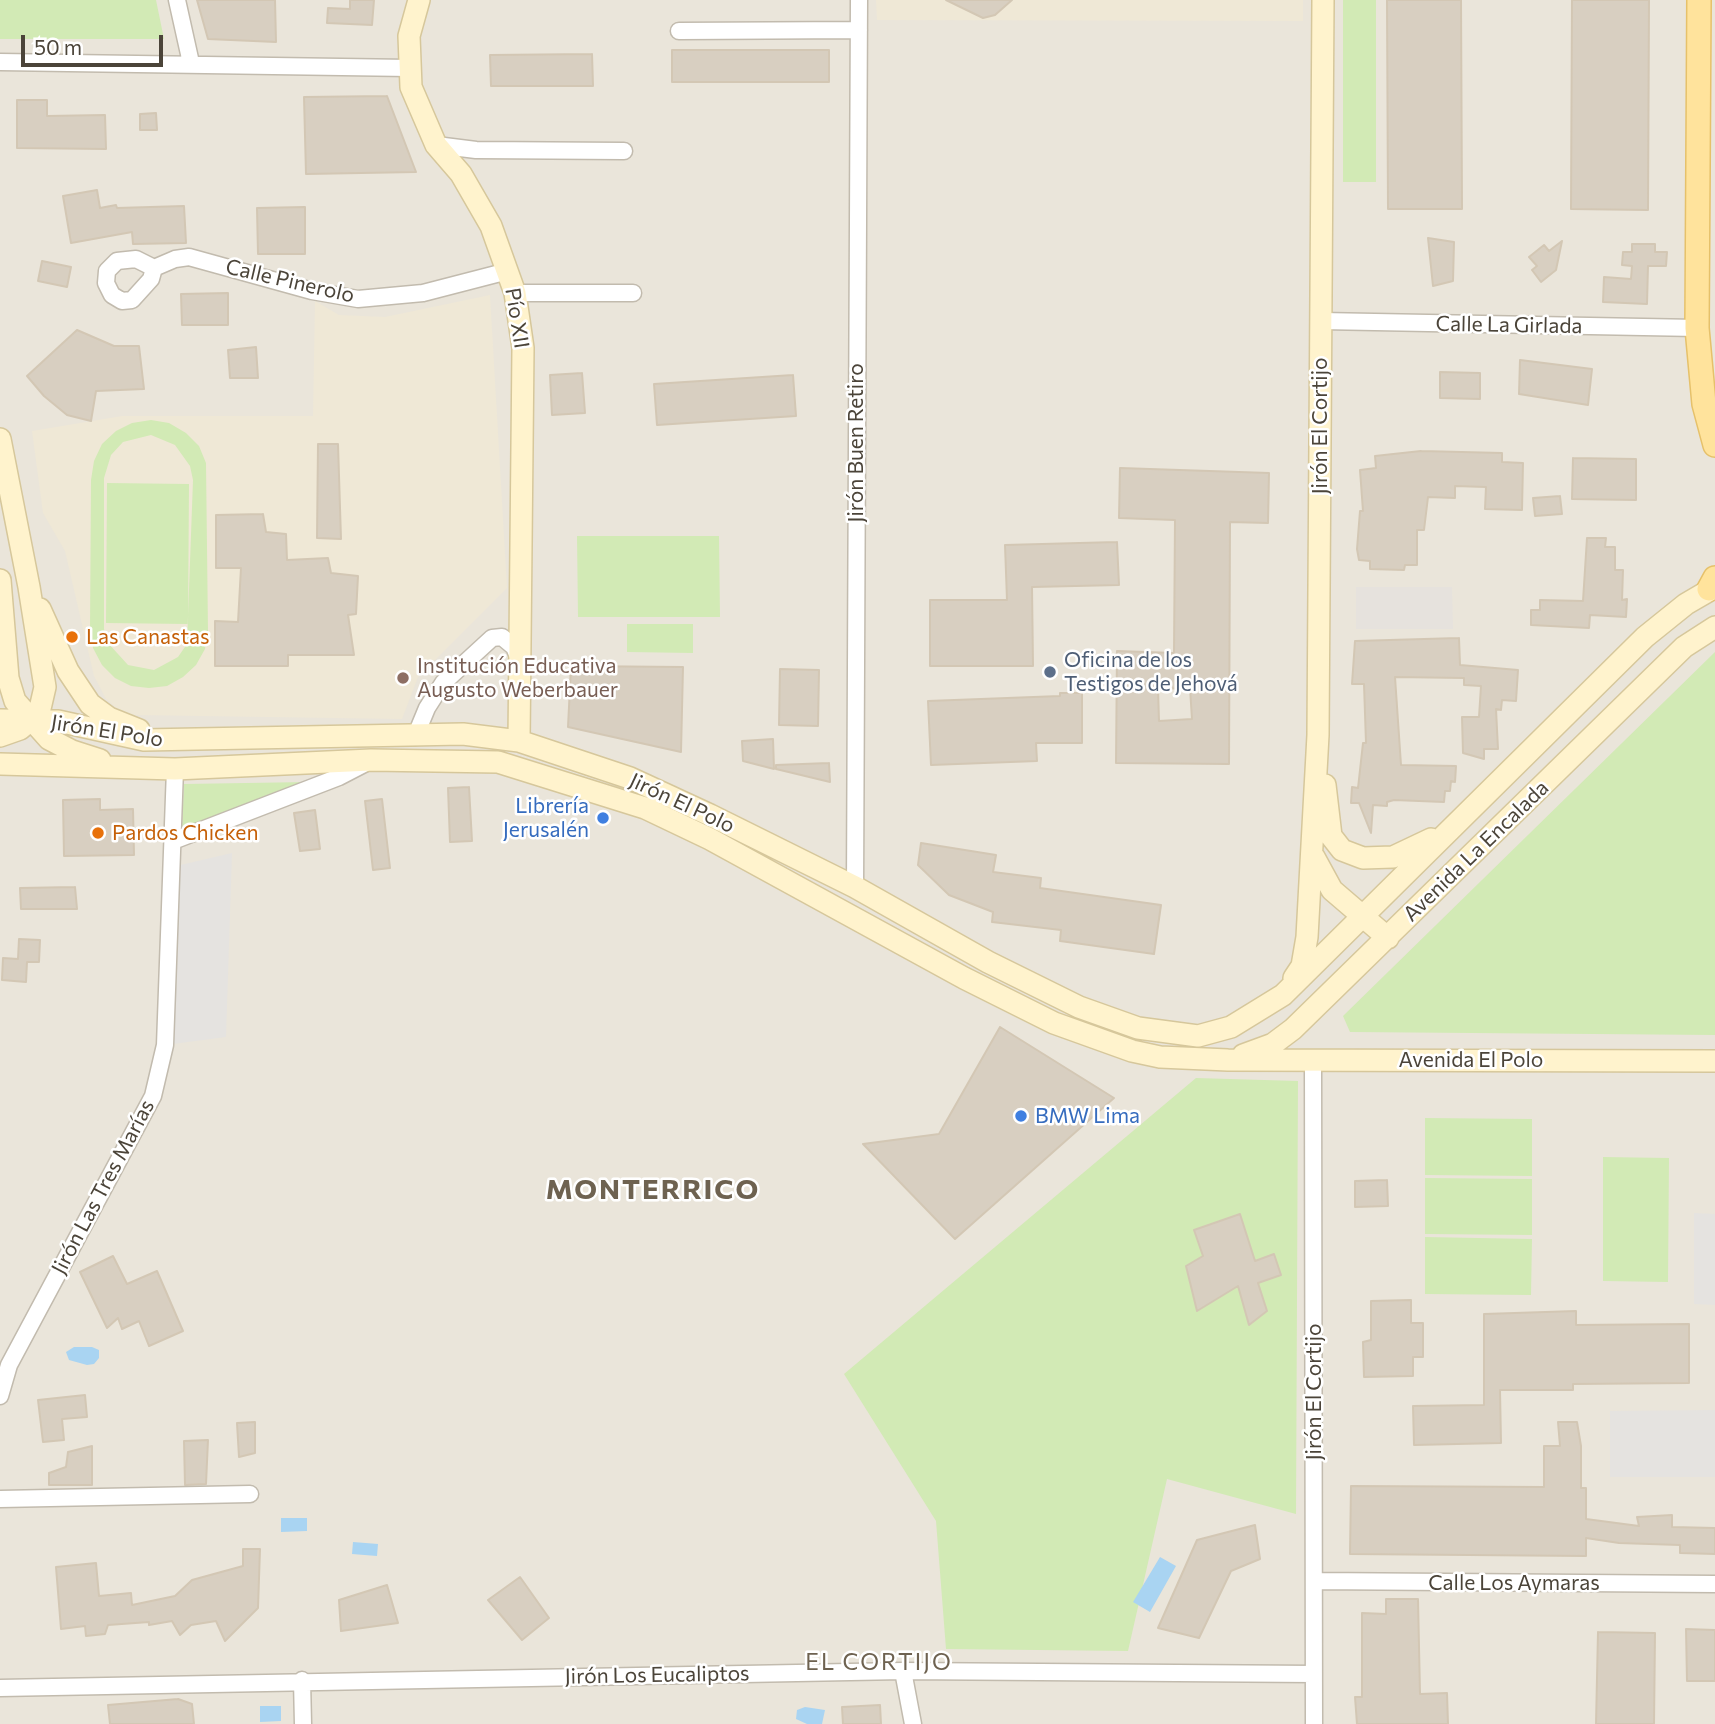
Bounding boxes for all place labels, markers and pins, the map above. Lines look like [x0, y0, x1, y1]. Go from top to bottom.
place label: Las Canastas [86, 624, 210, 650]
marker: Las Canastas [64, 629, 80, 645]
place label: Oficina de los Testigos de Jehová [1064, 647, 1238, 697]
place label: Institución Educativa Augusto Weberbauer [417, 653, 618, 703]
marker: Oficina de los Testigos de Jehová [1042, 664, 1058, 680]
marker: Institución Educativa Augusto Weberbauer [395, 670, 411, 686]
place label: Librería Jerusalén [503, 793, 589, 843]
marker: Librería Jerusalén [595, 810, 611, 826]
place label: Pardos Chicken [112, 820, 258, 846]
marker: Pardos Chicken [90, 825, 106, 841]
place label: BMW Lima [1035, 1103, 1140, 1129]
marker: BMW Lima [1013, 1108, 1029, 1124]

